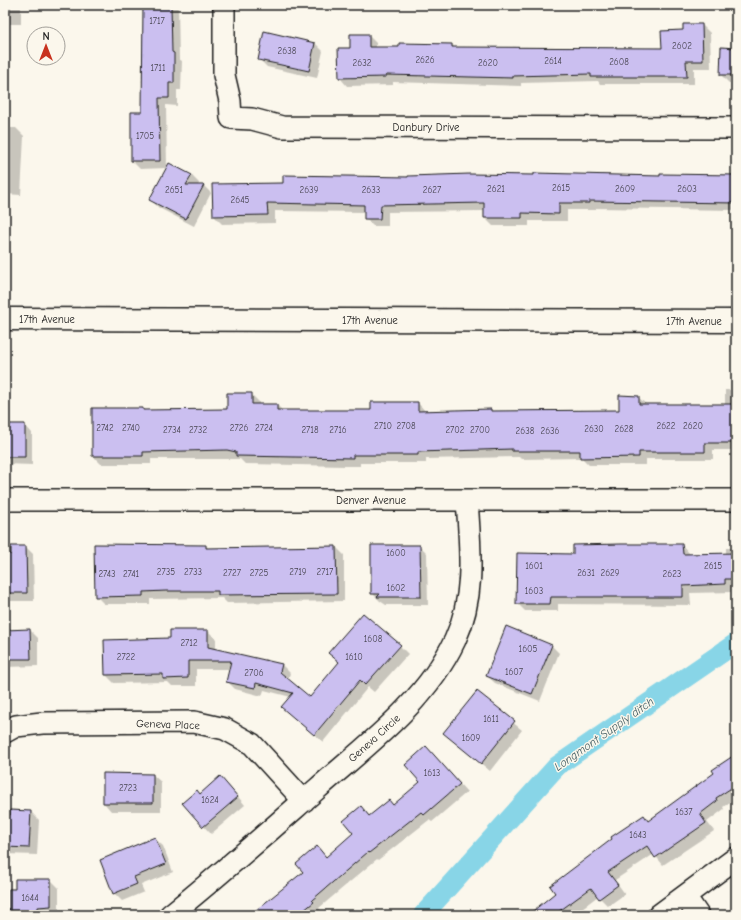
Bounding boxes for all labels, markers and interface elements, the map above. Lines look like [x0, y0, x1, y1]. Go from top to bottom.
house number: 1717 [149, 16, 166, 26]
north arrow [26, 26, 66, 66]
text: N [42, 30, 50, 43]
house number: 2602 [672, 41, 692, 51]
house number: 2638 [278, 46, 297, 56]
house number: 2626 [415, 55, 435, 65]
house number: 2614 [544, 56, 562, 66]
house number: 2608 [609, 57, 629, 67]
house number: 2632 [353, 58, 372, 68]
house number: 2620 [478, 58, 498, 68]
house number: 1711 [151, 63, 166, 73]
street label: Danbury Drive [393, 121, 460, 134]
house number: 1705 [136, 131, 154, 141]
house number: 2615 [552, 183, 570, 193]
house number: 2621 [487, 184, 505, 194]
house number: 2609 [615, 184, 635, 194]
house number: 2603 [677, 184, 697, 194]
house number: 2651 [165, 185, 183, 195]
house number: 2639 [300, 185, 319, 195]
house number: 2633 [362, 185, 380, 195]
house number: 2627 [423, 185, 442, 195]
house number: 2645 [231, 195, 250, 205]
street label: 17th Avenue [19, 313, 75, 326]
street label: 17th Avenue [342, 314, 398, 327]
street label: 17th Avenue [666, 315, 722, 328]
house number: 2710 [374, 421, 392, 431]
house number: 2708 [396, 421, 416, 431]
house number: 2622 [657, 421, 676, 431]
house number: 2620 [683, 421, 703, 431]
house number: 2742 [96, 423, 114, 433]
house number: 2740 [122, 423, 140, 433]
house number: 2726 [230, 423, 248, 433]
house number: 2724 [255, 423, 273, 433]
house number: 2630 [584, 424, 604, 434]
house number: 2628 [615, 424, 634, 434]
house number: 2734 [163, 425, 181, 435]
house number: 2732 [189, 425, 207, 435]
house number: 2718 [301, 425, 319, 435]
house number: 2716 [329, 425, 347, 435]
house number: 2702 [445, 425, 465, 435]
house number: 2700 [470, 425, 490, 435]
house number: 2638 [516, 426, 535, 436]
house number: 2636 [540, 426, 560, 436]
street label: Denver Avenue [336, 494, 406, 507]
house number: 1600 [386, 548, 406, 558]
house number: 1601 [525, 561, 543, 571]
house number: 2615 [704, 561, 722, 571]
house number: 2735 [157, 567, 175, 577]
house number: 2733 [184, 567, 202, 577]
house number: 2719 [289, 567, 307, 577]
house number: 2717 [317, 567, 334, 577]
house number: 2727 [223, 568, 242, 578]
house number: 2725 [250, 568, 268, 578]
house number: 2631 [577, 568, 595, 578]
house number: 2629 [600, 568, 620, 578]
house number: 2743 [98, 569, 116, 579]
house number: 2741 [123, 569, 140, 579]
house number: 2623 [663, 569, 681, 579]
house number: 1602 [387, 583, 406, 593]
house number: 1603 [525, 586, 543, 596]
house number: 1608 [364, 634, 383, 644]
house number: 2712 [180, 638, 198, 648]
house number: 1605 [519, 644, 538, 654]
house number: 2722 [117, 652, 135, 662]
house number: 1610 [345, 652, 363, 662]
house number: 1607 [505, 667, 524, 677]
house number: 2706 [244, 668, 264, 678]
water label: Longmont Supply ditch [551, 694, 657, 774]
street label: Geneva Circle [346, 711, 403, 765]
house number: 1611 [483, 714, 499, 724]
street label: Geneva Place [136, 717, 201, 732]
house number: 1609 [462, 733, 481, 743]
house number: 1613 [424, 768, 440, 778]
house number: 2723 [119, 783, 137, 793]
house number: 1624 [201, 795, 219, 805]
house number: 1637 [675, 807, 693, 817]
house number: 1643 [629, 830, 647, 840]
house number: 1644 [21, 893, 39, 903]

